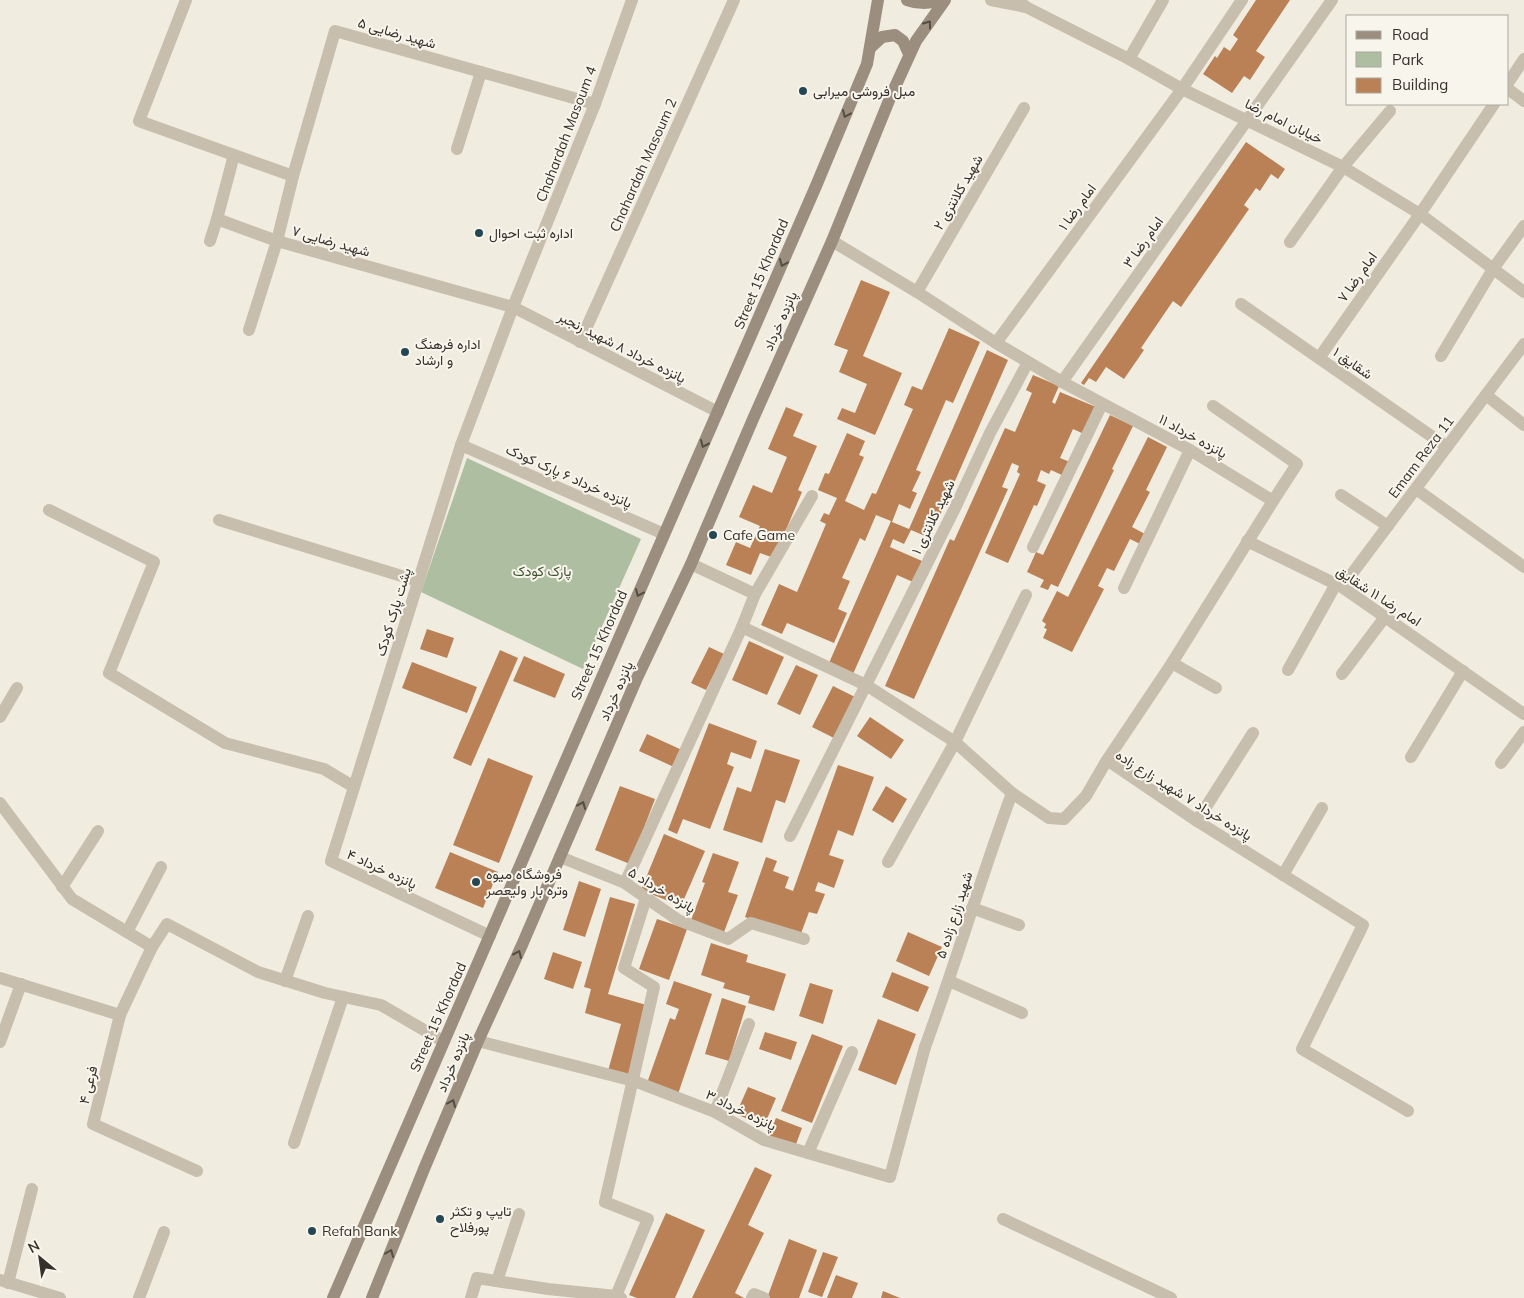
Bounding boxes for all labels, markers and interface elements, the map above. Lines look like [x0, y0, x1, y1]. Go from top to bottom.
street label: شهید رضایی ۵ [356, 13, 438, 53]
legend [1346, 15, 1509, 105]
one-way arrow [922, 20, 931, 30]
text: Road [1392, 25, 1429, 44]
text: Park [1392, 50, 1424, 69]
street label: Chahardah Masoum 4 [532, 63, 600, 205]
text: Building [1392, 75, 1448, 94]
place label: مبل فروشی میرابی [813, 82, 915, 100]
marker: مبل فروشی میرابی [797, 85, 809, 97]
street label: خیابان امام رضا [1242, 94, 1326, 148]
street label: Chahardah Masoum 2 [605, 95, 681, 235]
one-way arrow [842, 109, 853, 118]
street label: شهید کلانتری ۲ [929, 151, 987, 233]
street label: امام رضا ۱ [1054, 180, 1100, 234]
street label: امام رضا ۳ [1119, 213, 1167, 271]
street label: Street 15 Khordad [730, 216, 792, 332]
street label: شهید رضایی ۷ [290, 221, 372, 261]
place label: اداره ثبت احوال [489, 224, 573, 243]
marker: اداره ثبت احوال [473, 227, 485, 239]
street label: امام رضا ۷ [1333, 248, 1381, 306]
one-way arrow [778, 258, 789, 267]
street label: پانزده خرداد [759, 288, 802, 354]
street label: پانزده خرداد ۸ شهید رنجبر [554, 307, 689, 388]
place label: اداره فرهنگ و ارشاد [415, 335, 480, 369]
street label: شقایق ۱ [1330, 343, 1376, 383]
marker: اداره فرهنگ و ارشاد [399, 346, 411, 358]
street label: پانزده خرداد ۱۱ [1155, 410, 1230, 463]
street label: Emam Reza 11 [1384, 412, 1458, 502]
one-way arrow [699, 439, 710, 448]
street label: پانزده خرداد ۶ پارک کودک [503, 440, 635, 513]
street label: شهید کلانتری ۱ [907, 477, 959, 557]
place label: Cafe Game [723, 526, 795, 544]
marker: Cafe Game [707, 529, 719, 541]
park label: پارک کودک [513, 562, 571, 581]
street label: امام رضا ۱۱ شقایق [1333, 562, 1425, 630]
street label: پشت پارک کودک [371, 566, 416, 659]
street label: Street 15 Khordad [567, 587, 631, 703]
one-way arrow [634, 588, 645, 597]
street label: پانزده خرداد [595, 658, 638, 724]
street label: پانزده خرداد ۷ شهید زارع زاده [1111, 746, 1256, 846]
one-way arrow [576, 801, 587, 810]
street label: پانزده خرداد ۴ [344, 845, 420, 894]
street label: پانزده خرداد ۵ [625, 863, 699, 918]
place label: فروشگاه میوه وتره بار ولیعصر [485, 865, 568, 899]
street label: شهید زارع زاده ۵ [931, 869, 978, 961]
marker: فروشگاه میوه وتره بار ولیعصر [470, 876, 482, 888]
one-way arrow [512, 950, 522, 959]
street label: Street 15 Khordad [406, 959, 470, 1075]
street label: پانزده خرداد [432, 1029, 475, 1095]
street label: فرعی ۴ [75, 1064, 101, 1106]
street label: پانزده خرداد ۳ [702, 1085, 779, 1136]
one-way arrow [446, 1099, 457, 1108]
place label: تایپ و تکثر پورفلاح [449, 1202, 512, 1238]
marker: تایپ و تکثر پورفلاح [434, 1213, 446, 1225]
place label: Refah Bank [322, 1222, 398, 1240]
marker: Refah Bank [306, 1225, 318, 1237]
north arrow [15, 1233, 65, 1283]
text: N [25, 1236, 43, 1257]
one-way arrow [384, 1249, 395, 1258]

